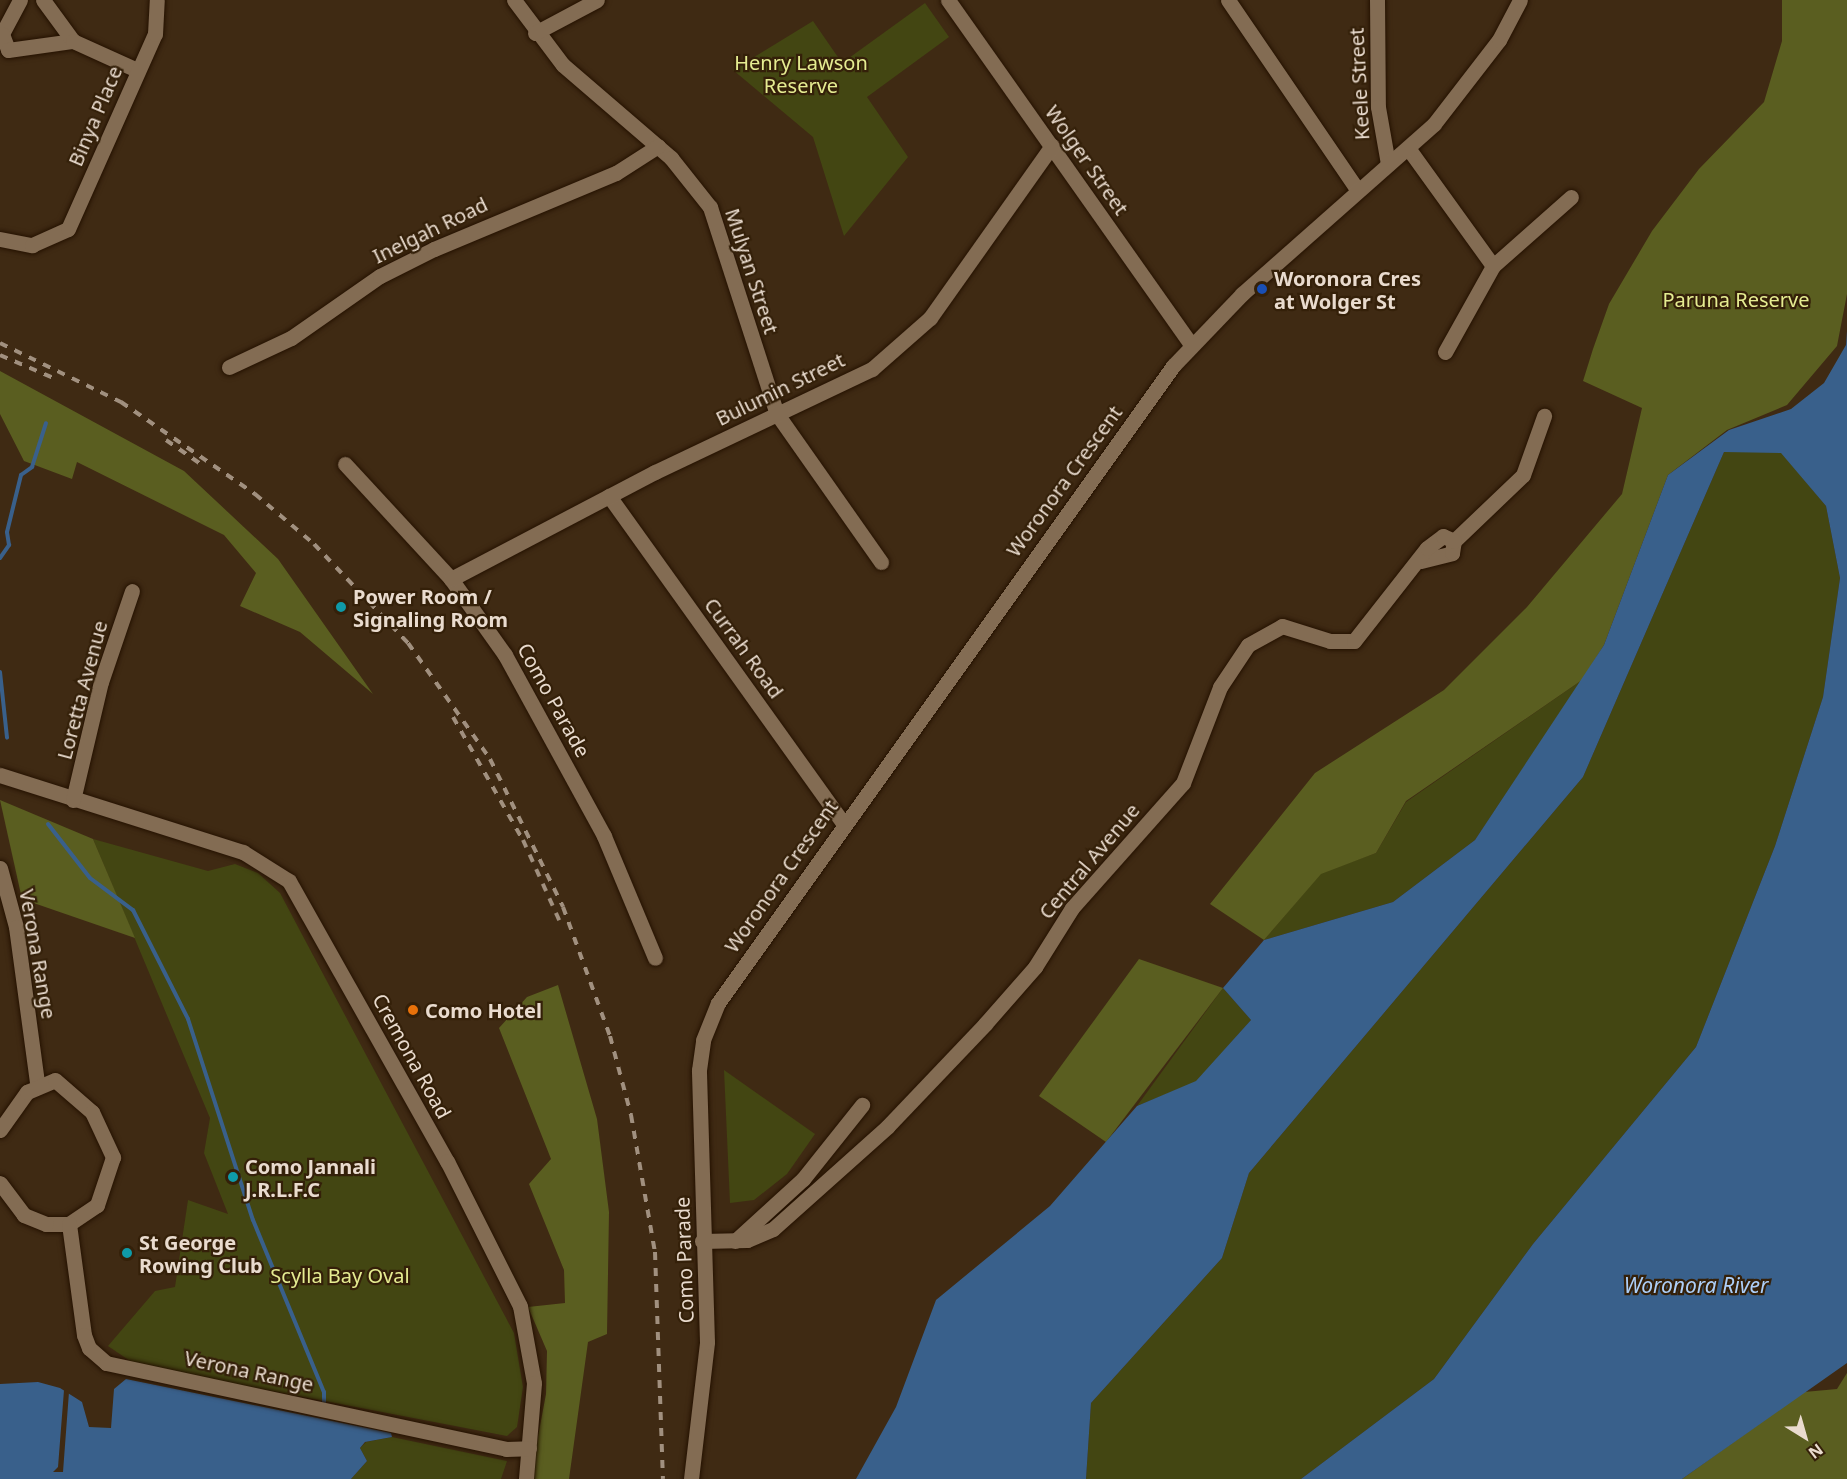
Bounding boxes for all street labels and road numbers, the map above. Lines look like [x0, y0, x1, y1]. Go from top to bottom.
street label: Keele Street [1344, 27, 1374, 141]
street label: Binya Place [63, 62, 127, 170]
street label: Wolger Street [1040, 101, 1134, 219]
street label: Inelgah Road [369, 192, 491, 268]
street label: Mulyan Street [720, 205, 784, 337]
street label: Bulumin Street [712, 347, 848, 431]
street label: Woronora Crescent [1001, 401, 1127, 561]
street label: Currah Road [700, 593, 788, 703]
street label: Loretta Avenue [52, 618, 112, 762]
street label: Como Parade [513, 639, 595, 761]
street label: Woronora Crescent [719, 795, 843, 957]
street label: Central Avenue [1034, 798, 1144, 924]
street label: Verona Range [15, 887, 61, 1021]
street label: Cremona Road [368, 989, 456, 1123]
street label: Como Parade [670, 1196, 698, 1324]
street label: Verona Range [182, 1346, 316, 1396]

